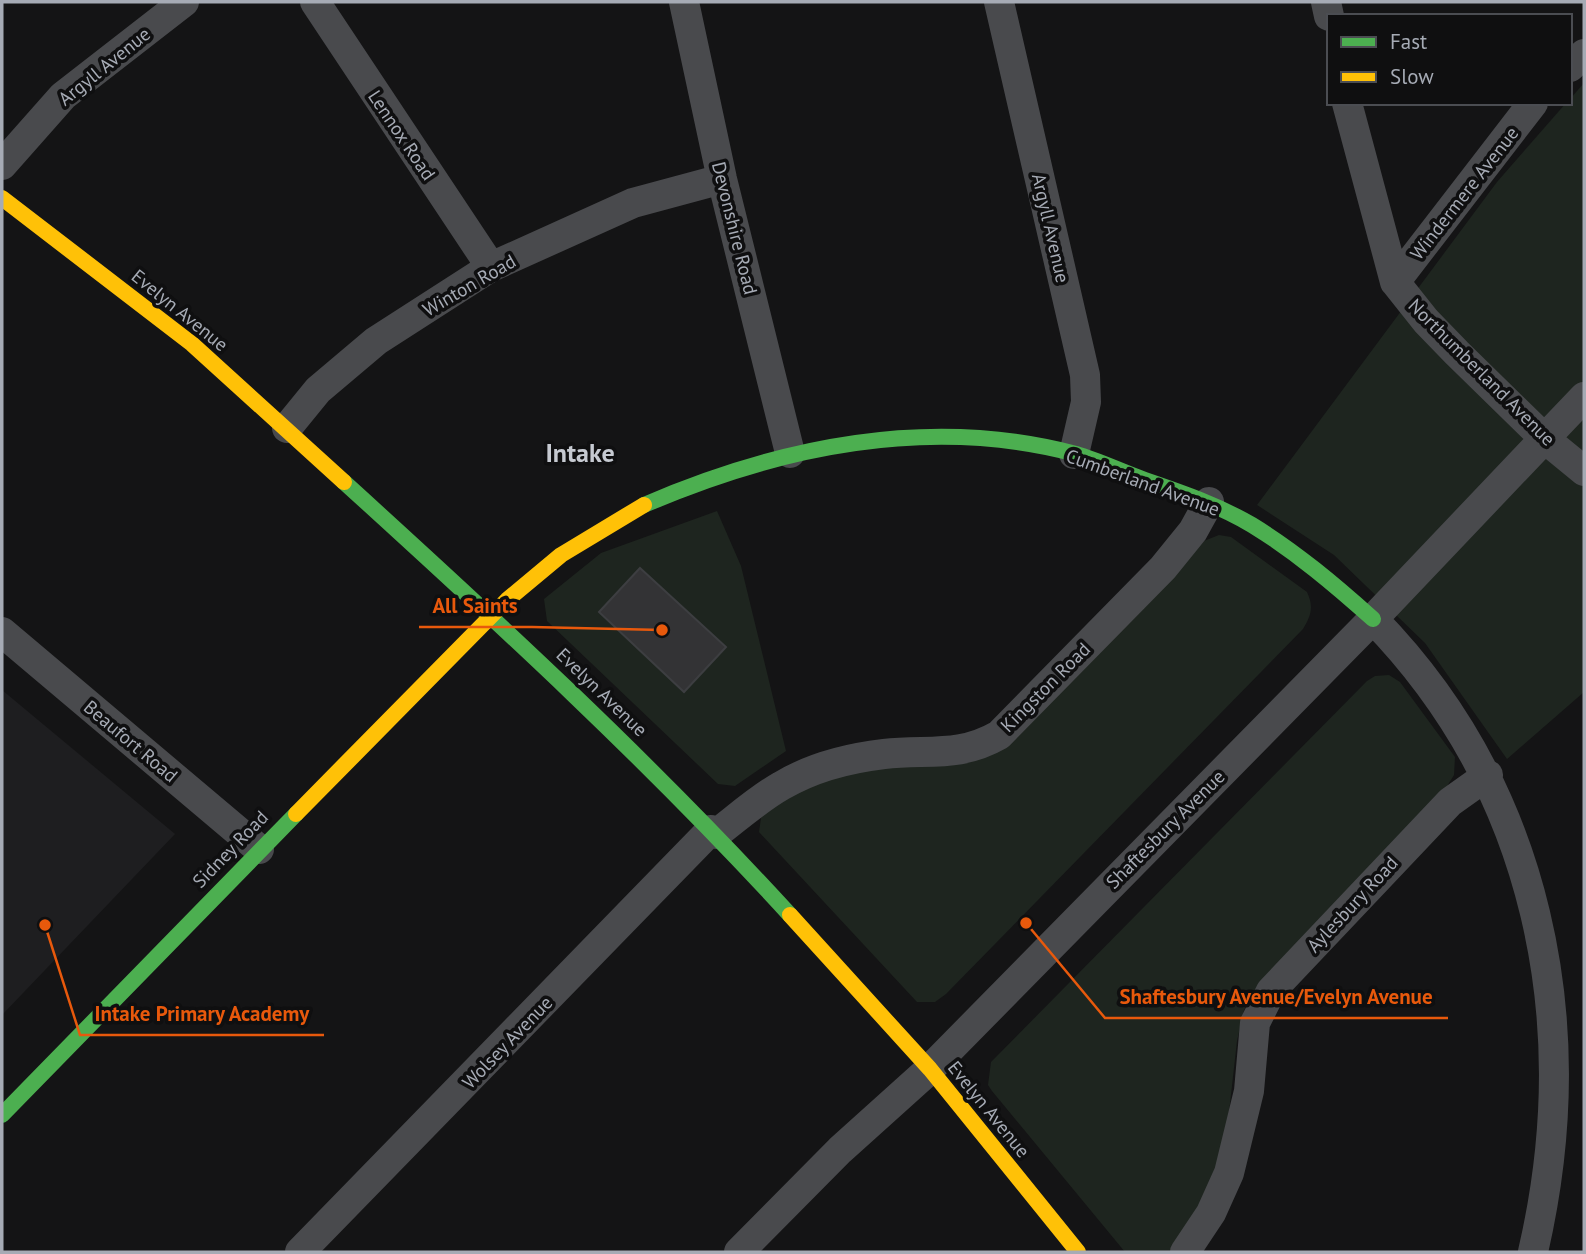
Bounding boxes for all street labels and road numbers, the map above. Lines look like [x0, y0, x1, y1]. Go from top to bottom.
street label: Argyll Avenue [53, 22, 155, 110]
street label: Lennox Road [363, 85, 441, 185]
street label: Windermere Avenue [1405, 122, 1523, 264]
street label: Devonshire Road [707, 159, 763, 297]
street label: Argyll Avenue [1027, 171, 1075, 285]
street label: Winton Road [418, 249, 520, 321]
street label: Evelyn Avenue [127, 264, 233, 356]
street label: Northumberland Avenue [1403, 293, 1561, 451]
street label: Cumberland Avenue [1063, 443, 1223, 521]
street label: Kingston Road [995, 637, 1095, 737]
street label: Evelyn Avenue [551, 643, 653, 741]
street label: Beaufort Road [79, 695, 183, 787]
street label: Shaftesbury Avenue [1100, 764, 1230, 894]
street label: Sidney Road [187, 805, 273, 893]
street label: Aylesbury Road [1301, 851, 1403, 957]
street label: Wolsey Avenue [457, 991, 557, 1093]
street label: Evelyn Avenue [943, 1056, 1035, 1162]

